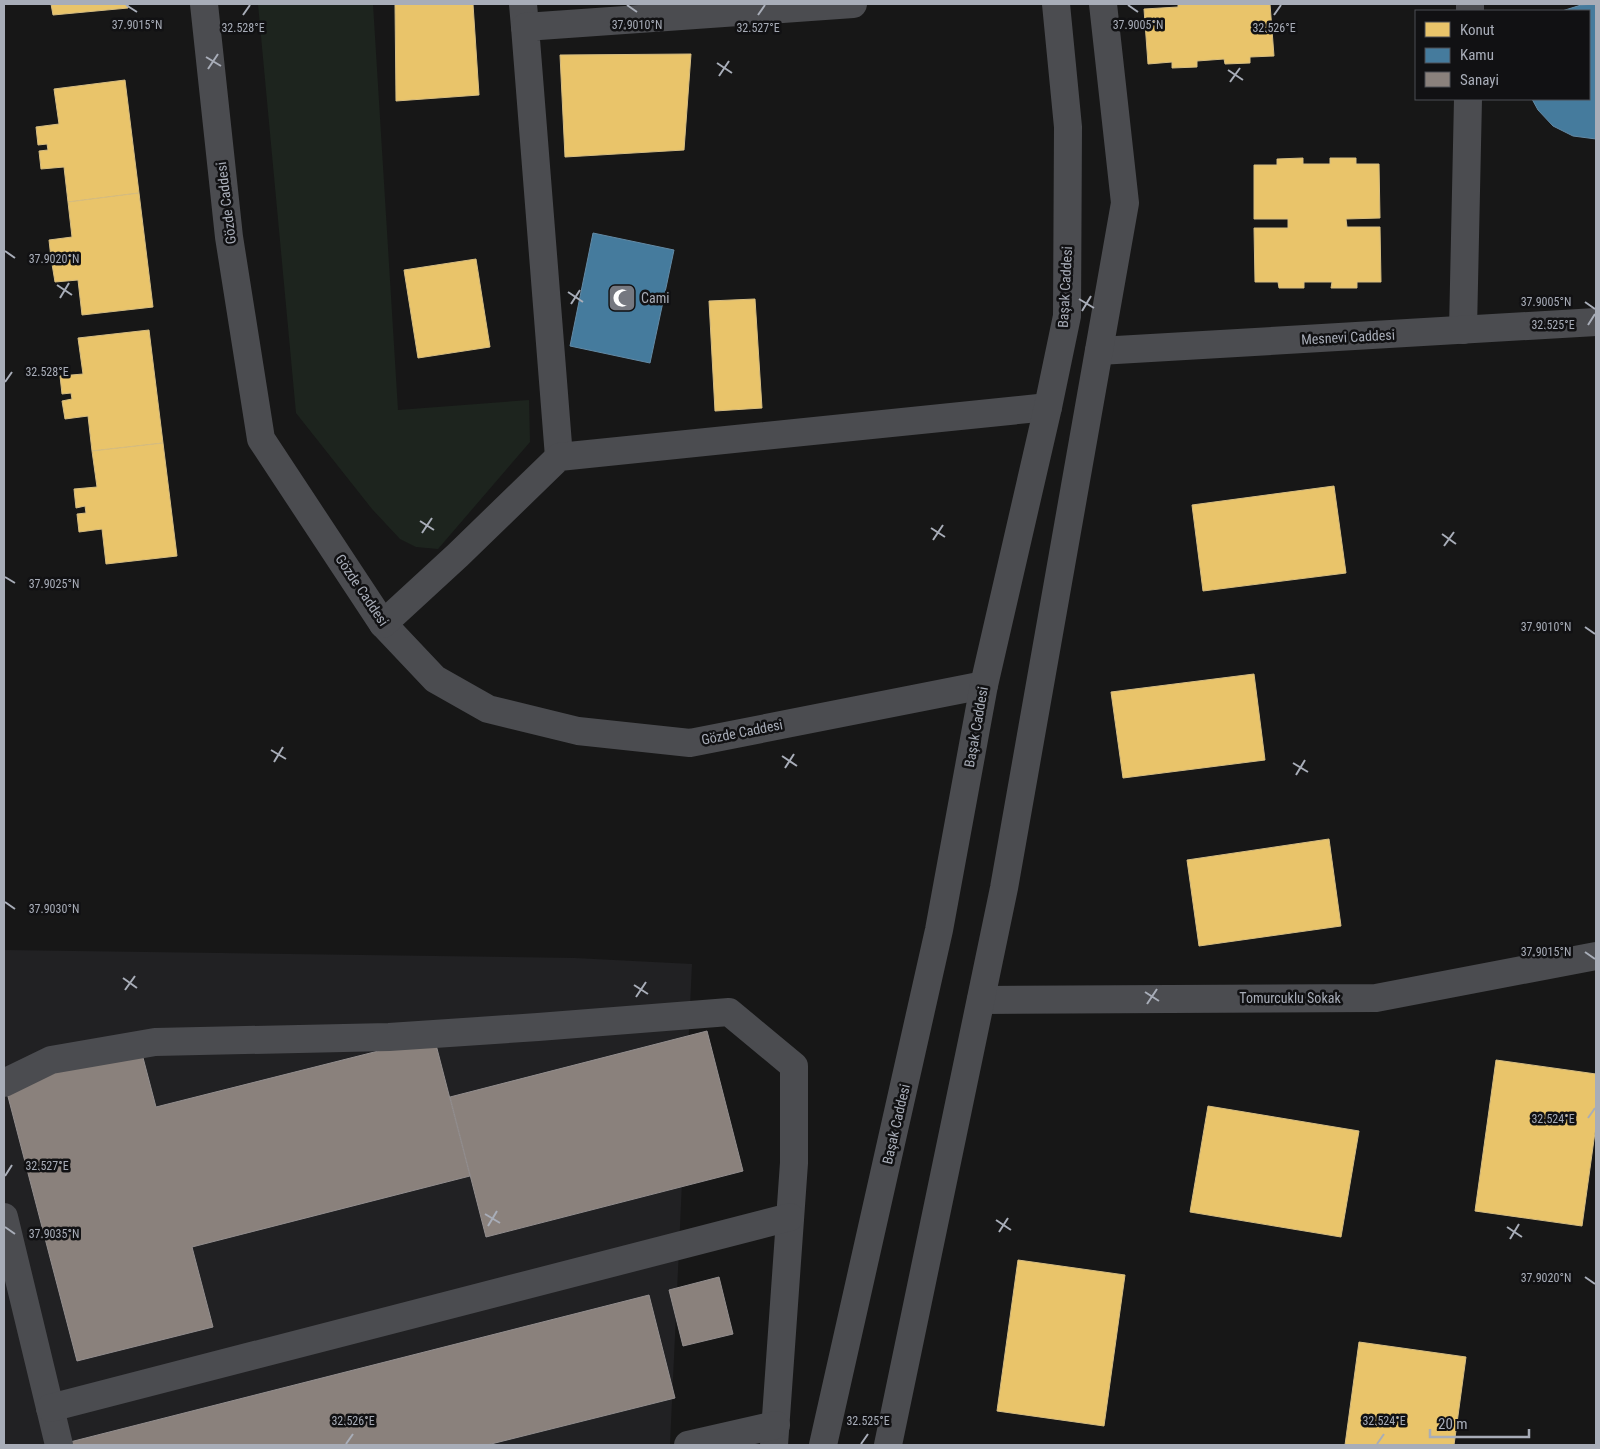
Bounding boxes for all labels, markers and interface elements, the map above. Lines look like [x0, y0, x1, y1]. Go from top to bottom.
legend [1415, 10, 1590, 100]
text: 37.9015°N [112, 18, 162, 32]
text: 37.9010°N [612, 18, 662, 32]
text: 37.9005°N [1113, 18, 1163, 32]
text: 32.528°E [221, 21, 265, 35]
text: 32.527°E [736, 21, 780, 35]
text: 32.526°E [1252, 21, 1296, 35]
text: Konut [1460, 21, 1494, 39]
text: Kamu [1460, 46, 1494, 64]
text: Sanayi [1460, 71, 1499, 89]
street label: Gözde Caddesi [213, 161, 239, 245]
street label: Başak Caddesi [1055, 246, 1075, 328]
text: 37.9020°N [29, 252, 79, 266]
mosque icon: Cami [607, 283, 637, 313]
place label: Cami [641, 290, 669, 306]
text: 37.9005°N [1521, 295, 1571, 309]
text: 32.525°E [1531, 318, 1575, 332]
street label: Mesnevi Caddesi [1301, 327, 1395, 347]
text: 32.528°E [25, 365, 69, 379]
street label: Gözde Caddesi [332, 551, 392, 629]
text: 37.9025°N [29, 577, 79, 591]
text: 37.9010°N [1521, 620, 1571, 634]
street label: Başak Caddesi [961, 685, 991, 769]
street label: Gözde Caddesi [700, 716, 784, 748]
text: 37.9030°N [29, 902, 79, 916]
text: 37.9015°N [1521, 945, 1571, 959]
street label: Tomurcuklu Sokak [1239, 990, 1341, 1006]
street label: Başak Caddesi [879, 1082, 913, 1166]
text: 32.524°E [1531, 1112, 1575, 1126]
text: 32.527°E [25, 1159, 69, 1173]
text: 37.9035°N [29, 1227, 79, 1241]
text: 37.9020°N [1521, 1271, 1571, 1285]
scale bar [1430, 1406, 1529, 1438]
text: 32.526°E [331, 1414, 375, 1428]
text: 32.525°E [846, 1414, 890, 1428]
text: 32.524°E [1362, 1414, 1406, 1428]
text: 20 m [1438, 1415, 1468, 1433]

